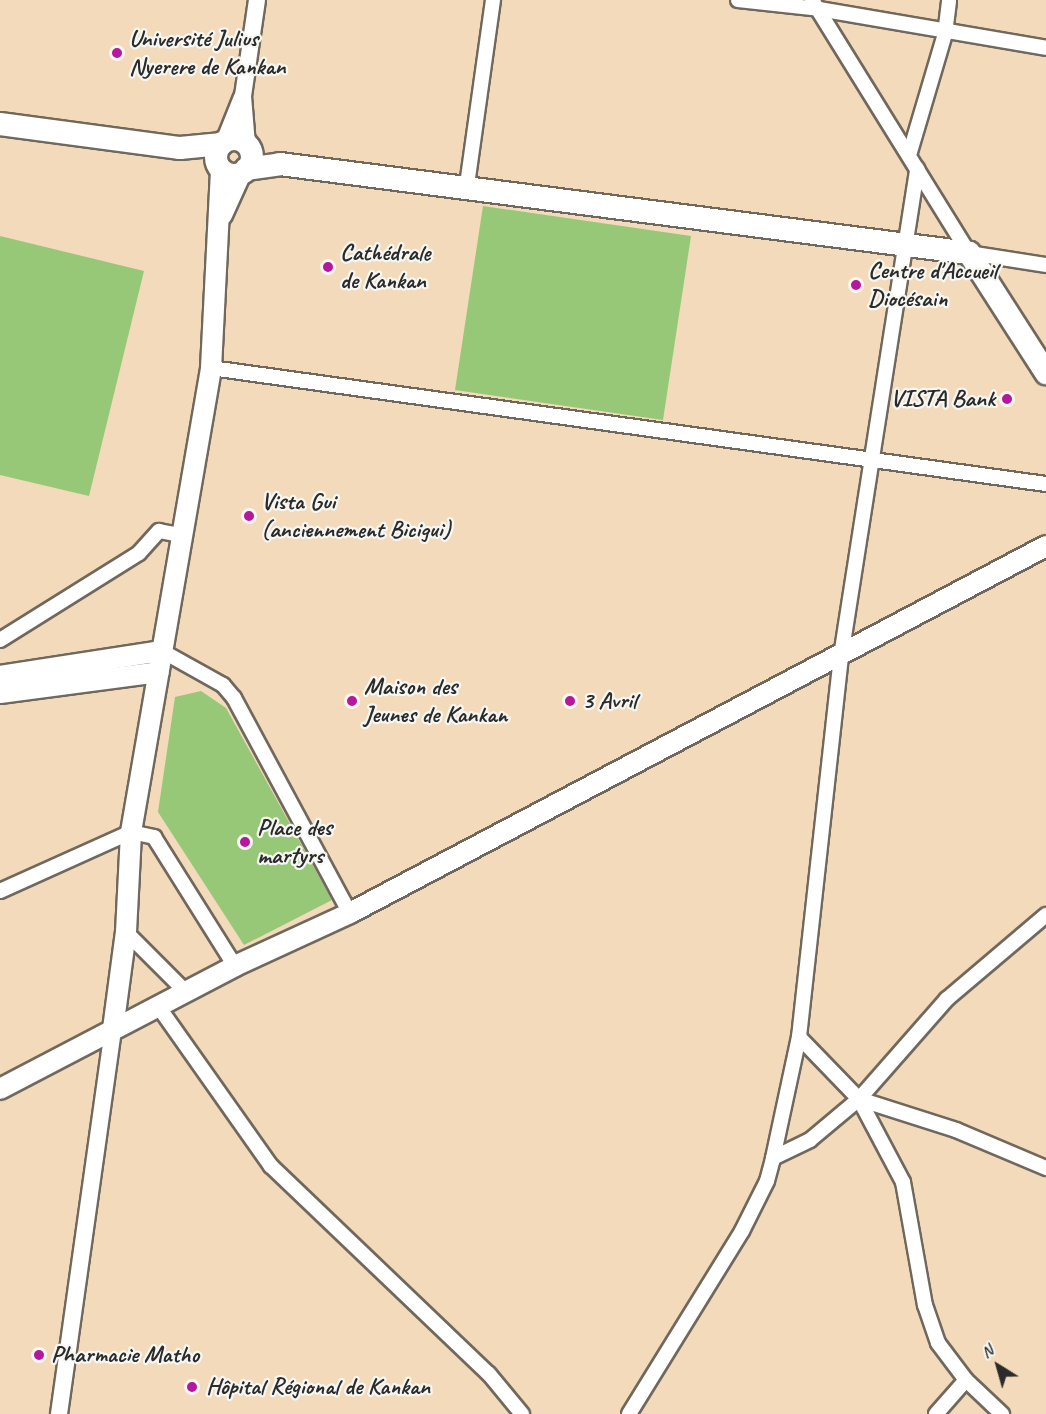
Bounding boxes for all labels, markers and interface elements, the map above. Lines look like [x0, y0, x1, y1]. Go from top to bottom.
place label: Université Julius Nyerere de Kankan [129, 25, 286, 81]
marker: Université Julius Nyerere de Kankan [110, 46, 124, 60]
place label: Cathédrale de Kankan [340, 239, 430, 295]
place label: Centre d'Accueil Diocésain [868, 257, 997, 313]
marker: Cathédrale de Kankan [321, 260, 335, 274]
marker: Centre d'Accueil Diocésain [849, 278, 863, 292]
place label: VISTA Bank [890, 385, 995, 413]
marker: VISTA Bank [1000, 392, 1014, 406]
place label: Vista Gui (anciennement Bicigui) [261, 488, 451, 544]
marker: Vista Gui (anciennement Bicigui) [242, 509, 256, 523]
place label: Maison des Jeunes de Kankan [364, 673, 508, 729]
place label: 3 Avril [582, 687, 636, 715]
marker: Maison des Jeunes de Kankan [345, 694, 359, 708]
marker: 3 Avril [563, 694, 577, 708]
place label: Place des martyrs [257, 814, 332, 870]
marker: Place des martyrs [238, 835, 252, 849]
north arrow [968, 1336, 1028, 1396]
place label: Pharmacie Matho [51, 1341, 200, 1369]
text: N [977, 1341, 997, 1363]
marker: Pharmacie Matho [32, 1348, 46, 1362]
place label: Hôpital Régional de Kankan [206, 1373, 431, 1401]
marker: Hôpital Régional de Kankan [183, 1378, 201, 1396]

